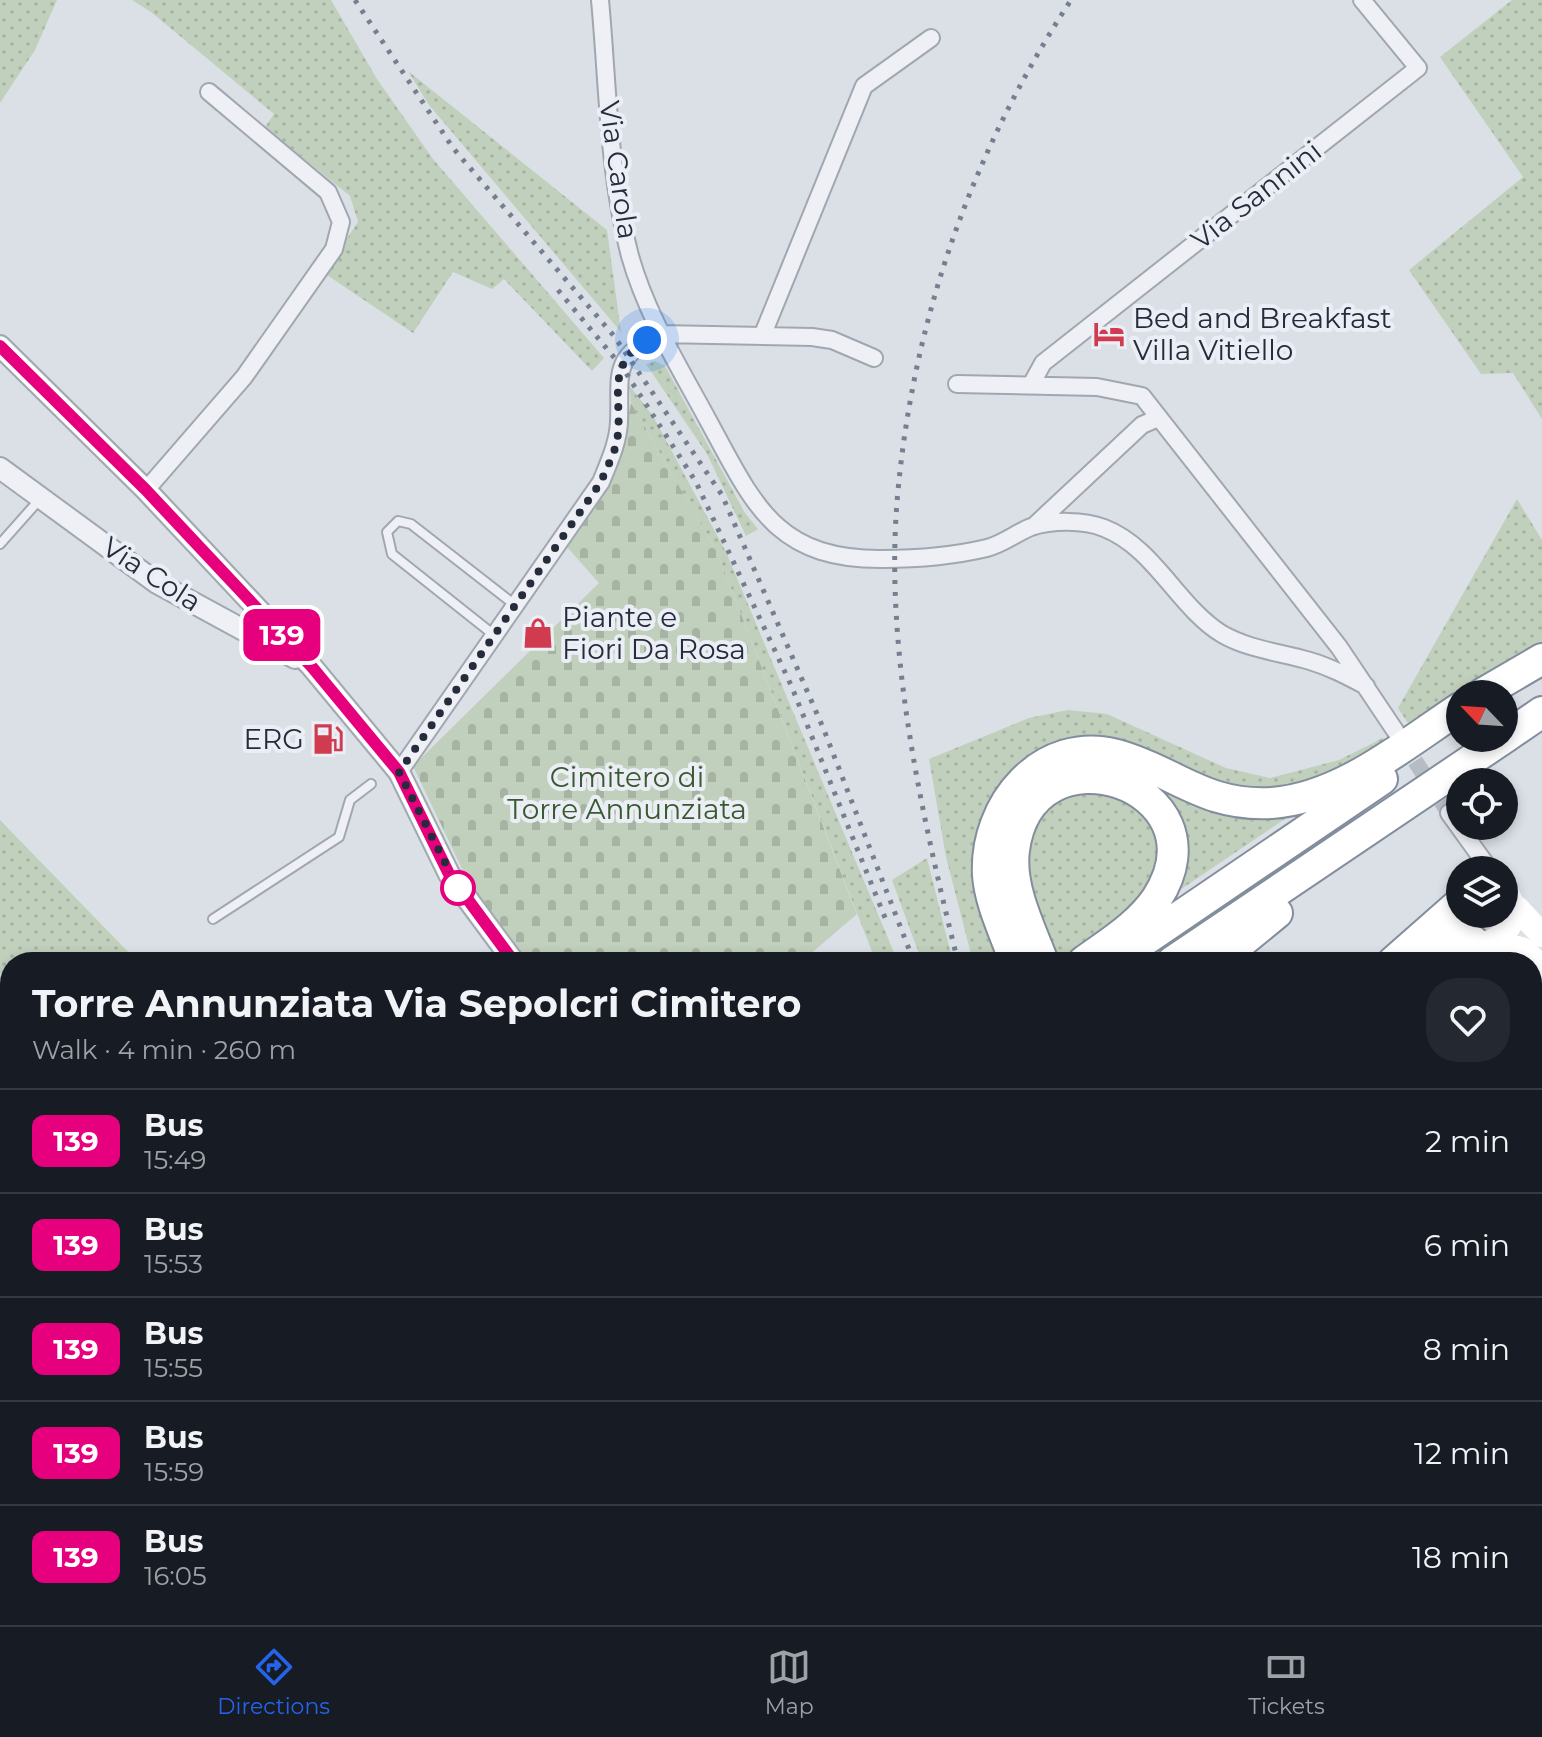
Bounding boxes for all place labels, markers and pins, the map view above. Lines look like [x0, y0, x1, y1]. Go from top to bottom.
place label: Bed and Breakfast Villa Vitiello [1133, 301, 1392, 367]
hotel icon: Bed and Breakfast Villa Vitiello [1092, 317, 1126, 351]
place label: Piante e Fiori Da Rosa [562, 600, 746, 666]
shop icon: Piante e Fiori Da Rosa [521, 616, 555, 650]
place label: ERG [243, 722, 304, 756]
fuel station icon: ERG [311, 722, 345, 756]
unlabelled marker [441, 871, 475, 905]

